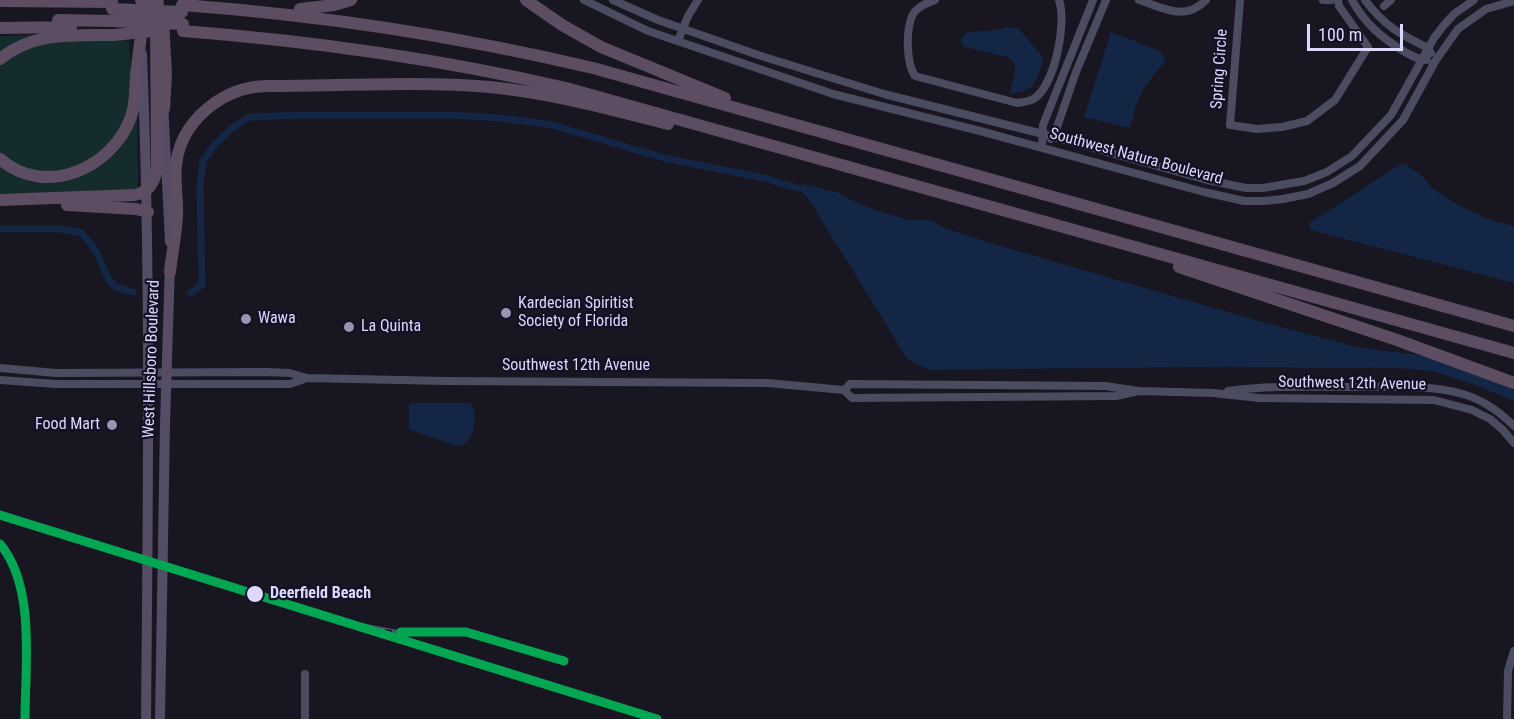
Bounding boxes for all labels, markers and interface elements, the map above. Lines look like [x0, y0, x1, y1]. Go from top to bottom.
scale bar [1310, 12, 1406, 50]
text: 100 m [1318, 24, 1362, 45]
street label: Spring Circle [1208, 28, 1232, 110]
street label: Southwest Natura Boulevard [1047, 125, 1225, 189]
street label: West Hillsboro Boulevard [140, 280, 164, 438]
place label: Kardecian Spiritist Society of Florida [518, 294, 634, 332]
marker: Kardecian Spiritist Society of Florida [499, 306, 513, 320]
place label: Wawa [258, 309, 296, 329]
marker: Wawa [239, 312, 253, 326]
place label: La Quinta [361, 317, 421, 337]
marker: La Quinta [342, 320, 356, 334]
street label: Southwest 12th Avenue [502, 356, 650, 376]
street label: Southwest 12th Avenue [1278, 373, 1426, 395]
place label: Food Mart [35, 415, 100, 435]
marker: Food Mart [105, 418, 119, 432]
marker: Deerfield Beach [245, 584, 265, 604]
place label: Deerfield Beach [270, 584, 371, 604]

